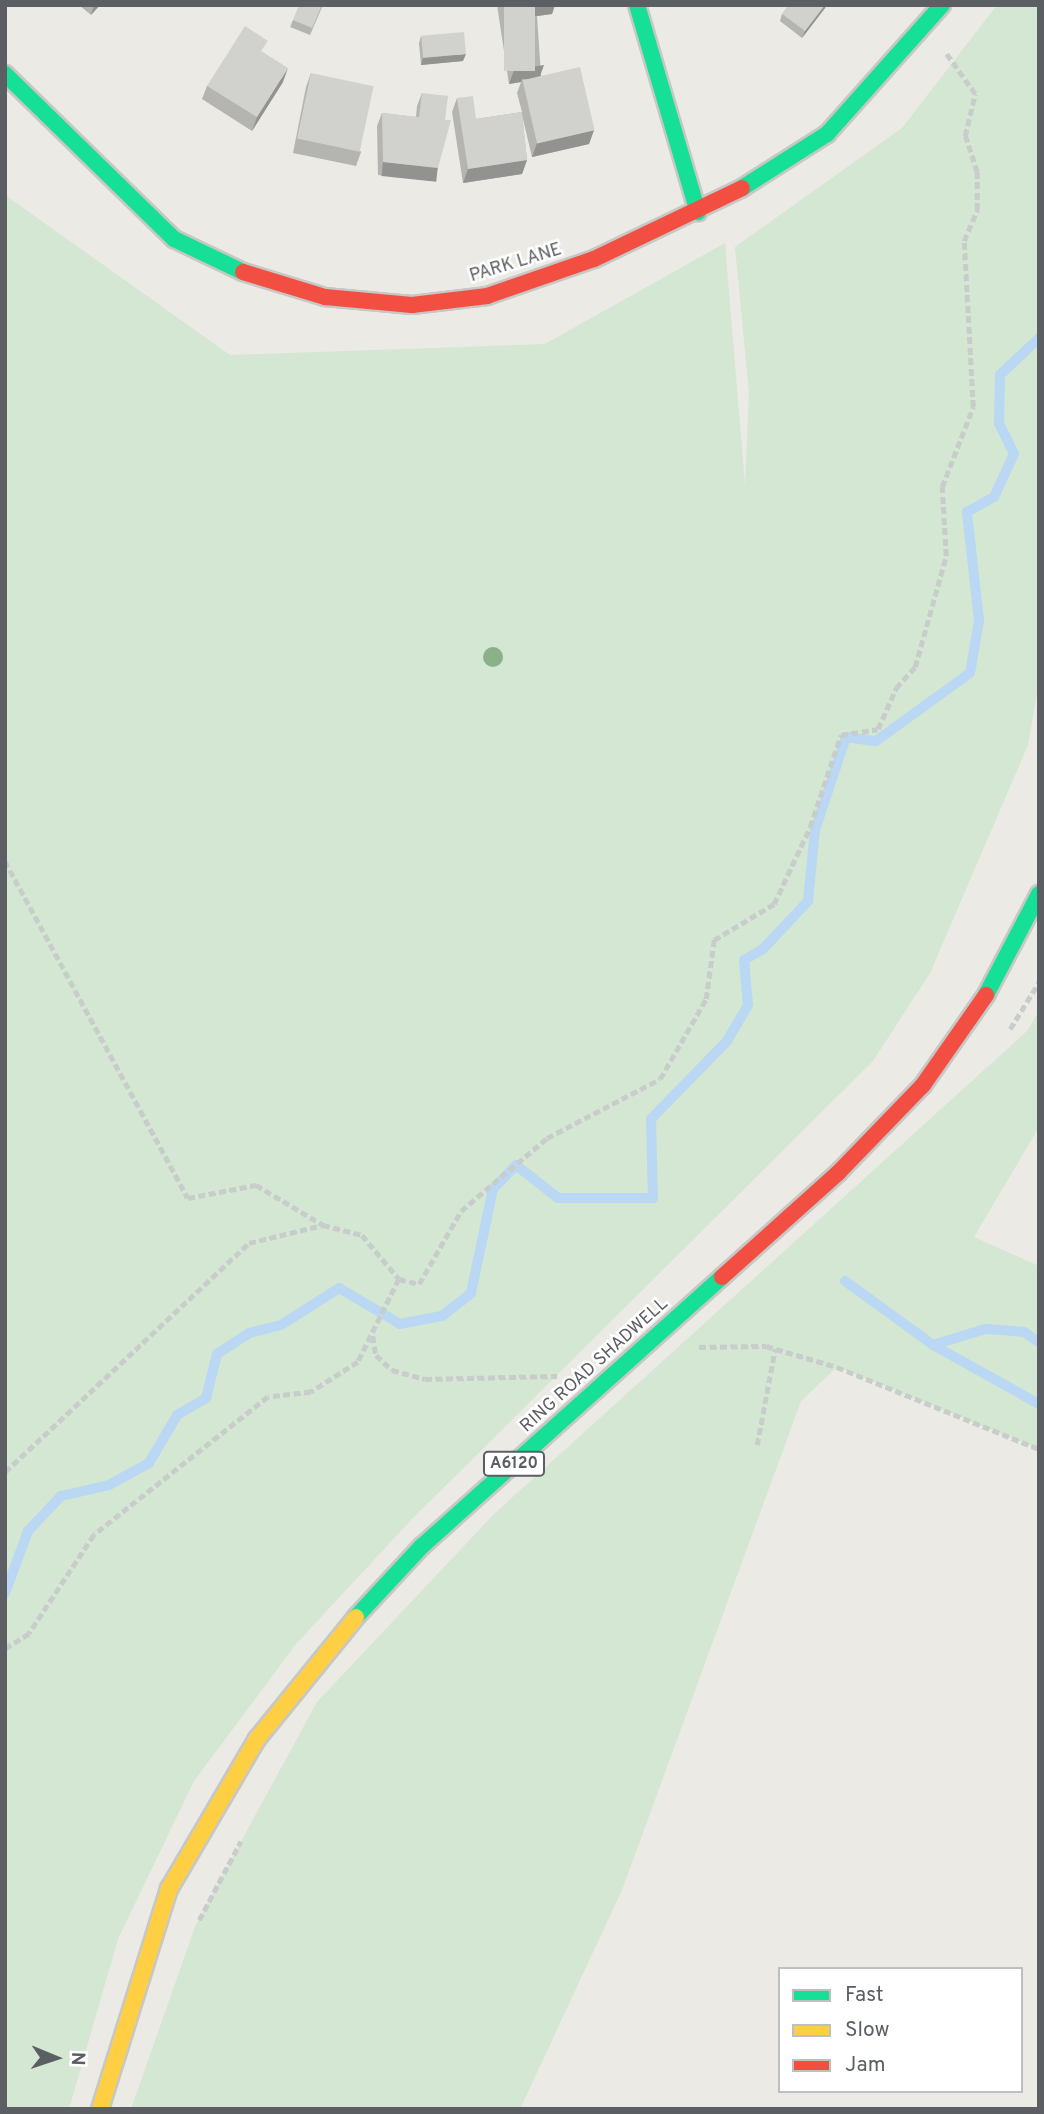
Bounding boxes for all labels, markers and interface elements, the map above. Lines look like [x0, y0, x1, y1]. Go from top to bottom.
street label: PARK LANE [467, 240, 565, 288]
street label: RING ROAD SHADWELL [517, 1294, 673, 1438]
road number: A6120 [482, 1452, 546, 1476]
legend [778, 1967, 1023, 2093]
text: Fast [845, 1982, 884, 2009]
text: Slow [845, 2017, 890, 2044]
north arrow [21, 2023, 91, 2093]
text: N [65, 2051, 89, 2066]
text: Jam [845, 2052, 886, 2079]

